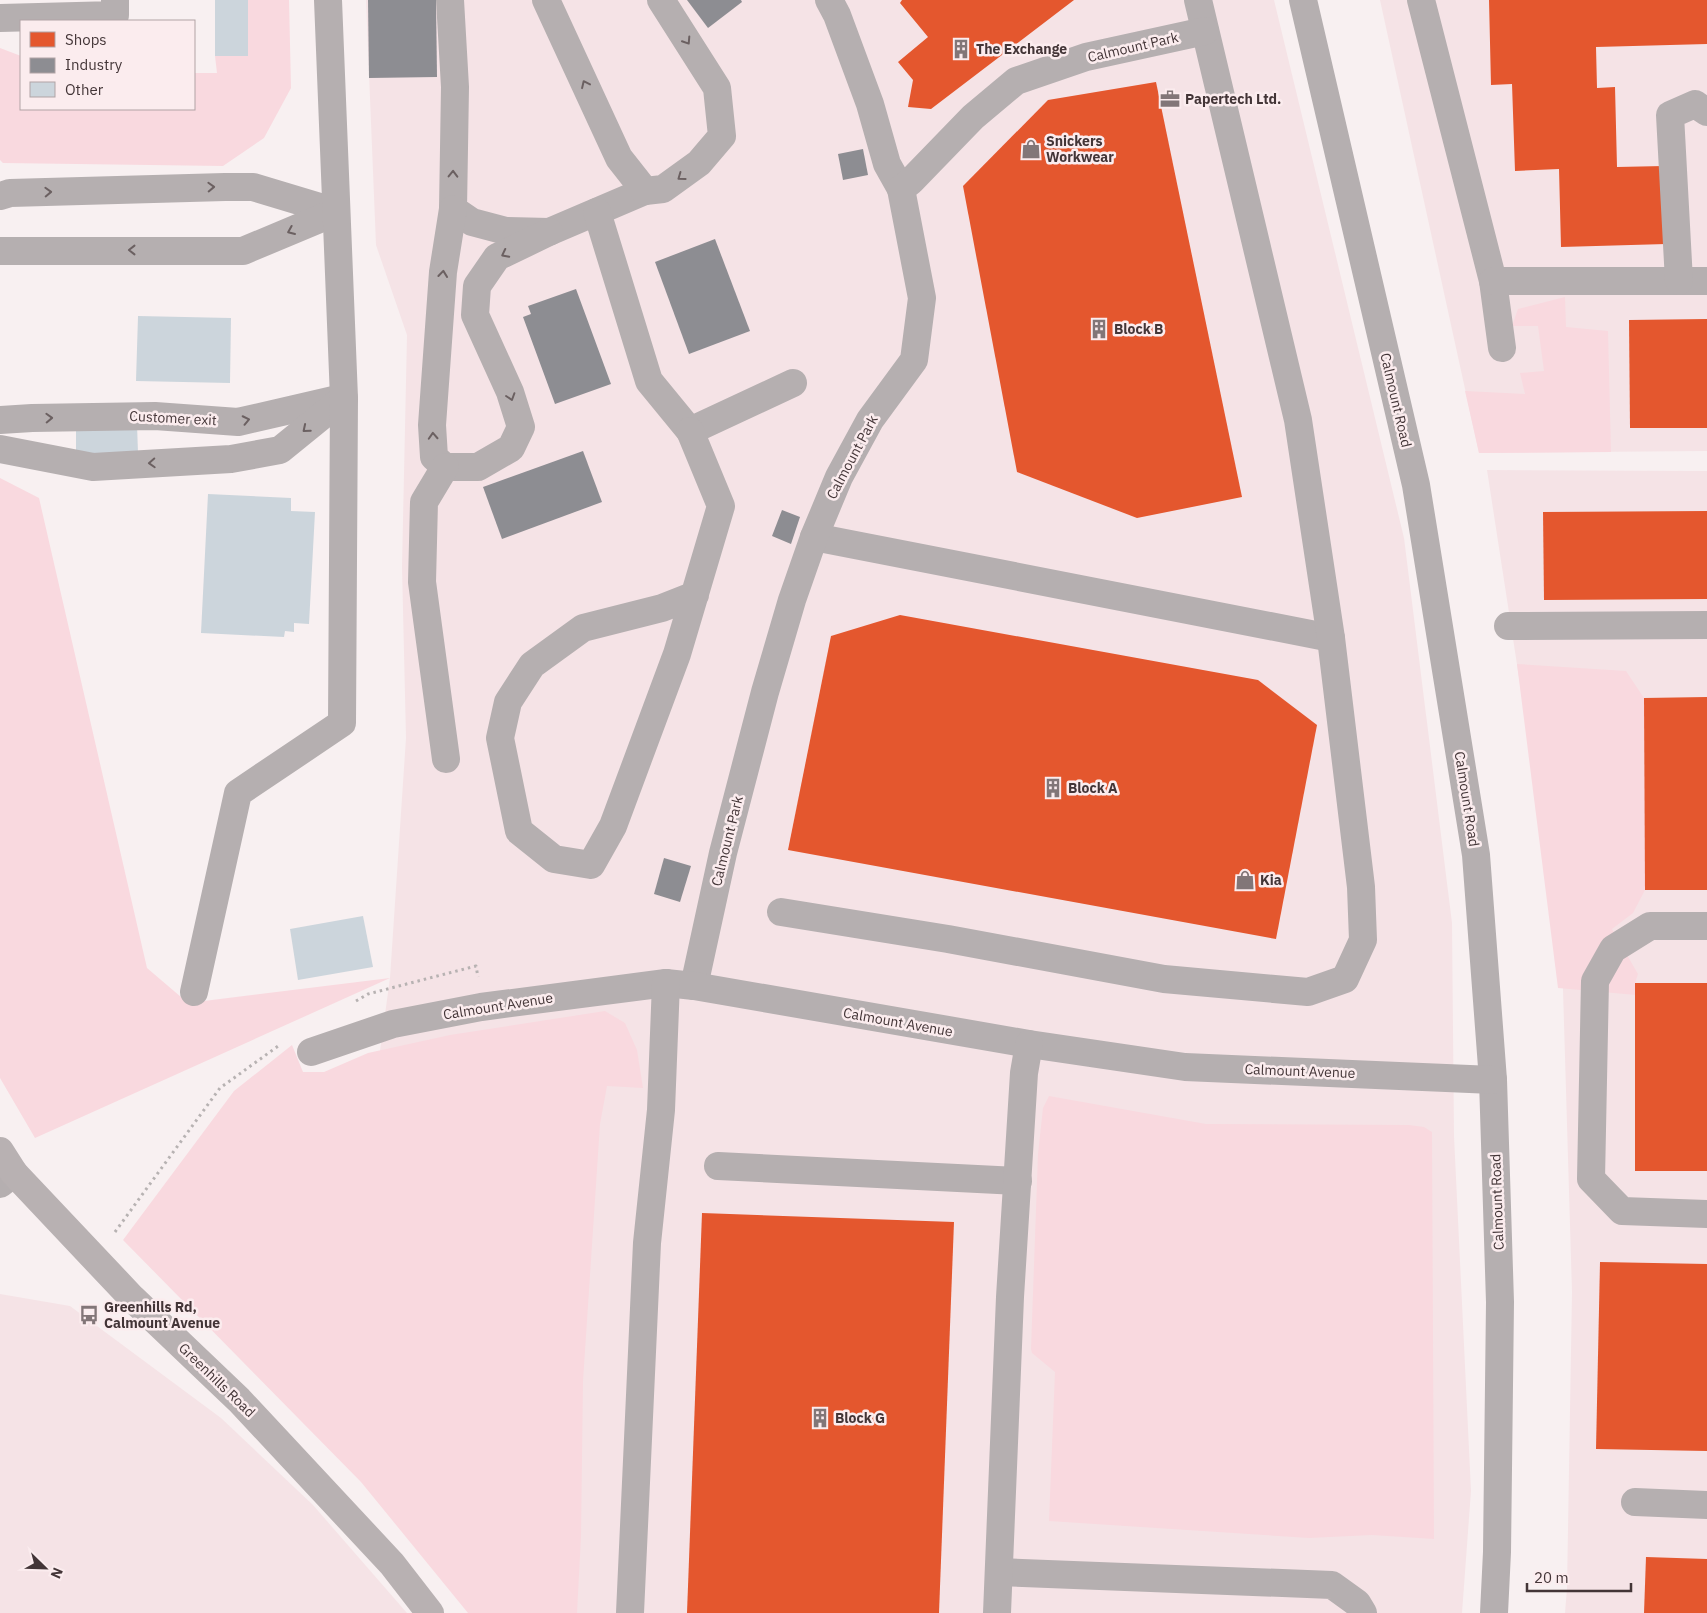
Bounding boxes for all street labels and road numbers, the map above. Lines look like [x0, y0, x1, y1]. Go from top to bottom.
street label: Calmount Park [1086, 28, 1181, 66]
street label: Calmount Road [1376, 351, 1416, 449]
street label: Customer exit [129, 407, 217, 429]
street label: Calmount Park [822, 411, 882, 502]
street label: Calmount Road [1451, 750, 1483, 848]
street label: Calmount Park [707, 793, 747, 888]
street label: Calmount Avenue [442, 988, 554, 1024]
street label: Calmount Avenue [842, 1004, 954, 1041]
street label: Calmount Avenue [1244, 1060, 1356, 1082]
street label: Calmount Road [1486, 1154, 1508, 1250]
street label: Greenhills Road [175, 1339, 259, 1421]

